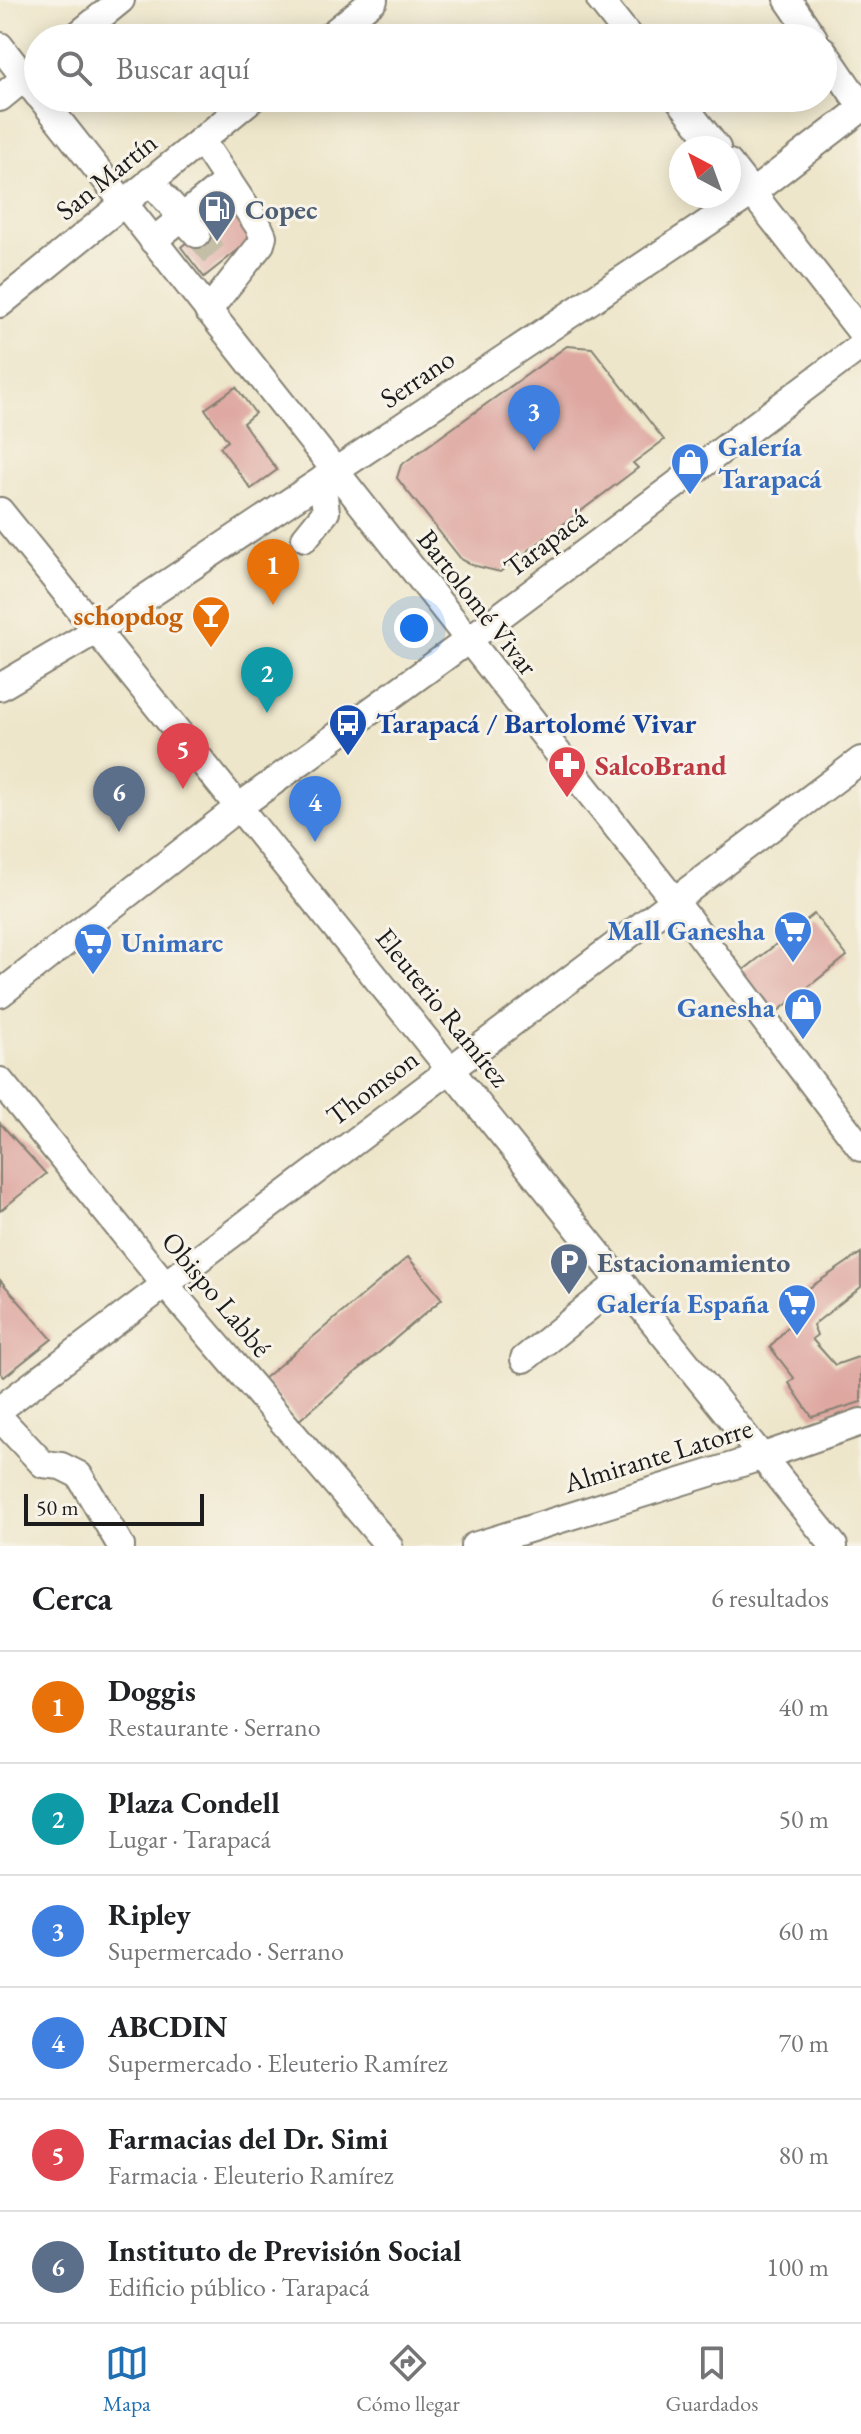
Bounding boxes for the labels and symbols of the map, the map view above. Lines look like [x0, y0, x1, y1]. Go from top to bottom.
street label: San Martín [48, 124, 164, 228]
north arrow [669, 136, 741, 208]
fuel station icon: Copec [196, 188, 238, 243]
place label: Copec [245, 191, 318, 227]
street label: Serrano [373, 340, 461, 416]
pin: 3 [508, 385, 560, 451]
place label: Galería Tarapacá [718, 428, 822, 496]
shop icon: Galería Tarapacá [669, 441, 711, 496]
street label: Tarapacá [496, 499, 594, 585]
street label: Bartolomé Vivar [410, 522, 547, 683]
pin: 1 [247, 539, 299, 605]
bar icon: schopdog [190, 594, 232, 649]
place label: schopdog [73, 597, 184, 633]
your location [394, 608, 434, 648]
pin: 2 [241, 647, 293, 713]
bus stop icon: Tarapacá / Bartolomé Vivar [327, 702, 369, 757]
place label: Tarapacá / Bartolomé Vivar [376, 705, 697, 741]
pin: 5 [157, 723, 209, 789]
pharmacy icon: SalcoBrand [546, 744, 588, 799]
place label: SalcoBrand [595, 747, 727, 783]
pin: 6 [93, 766, 145, 832]
pin: 4 [289, 776, 341, 842]
supermarket icon: Mall Ganesha [772, 909, 814, 964]
place label: Mall Ganesha [607, 912, 766, 948]
street label: Eleuterio Ramírez [368, 920, 518, 1094]
supermarket icon: Unimarc [72, 921, 114, 976]
place label: Unimarc [121, 924, 223, 960]
shop icon: Ganesha [782, 986, 824, 1041]
place label: Ganesha [677, 989, 776, 1025]
street label: Thomson [319, 1040, 426, 1133]
street label: Obispo Labbé [154, 1224, 280, 1364]
parking icon: Estacionamiento [548, 1241, 590, 1296]
place label: Estacionamiento [597, 1244, 790, 1280]
supermarket icon: Galería España [776, 1282, 818, 1337]
place label: Galería España [597, 1285, 770, 1321]
street label: Almirante Latorre [558, 1409, 757, 1501]
scale bar [24, 1490, 204, 1526]

